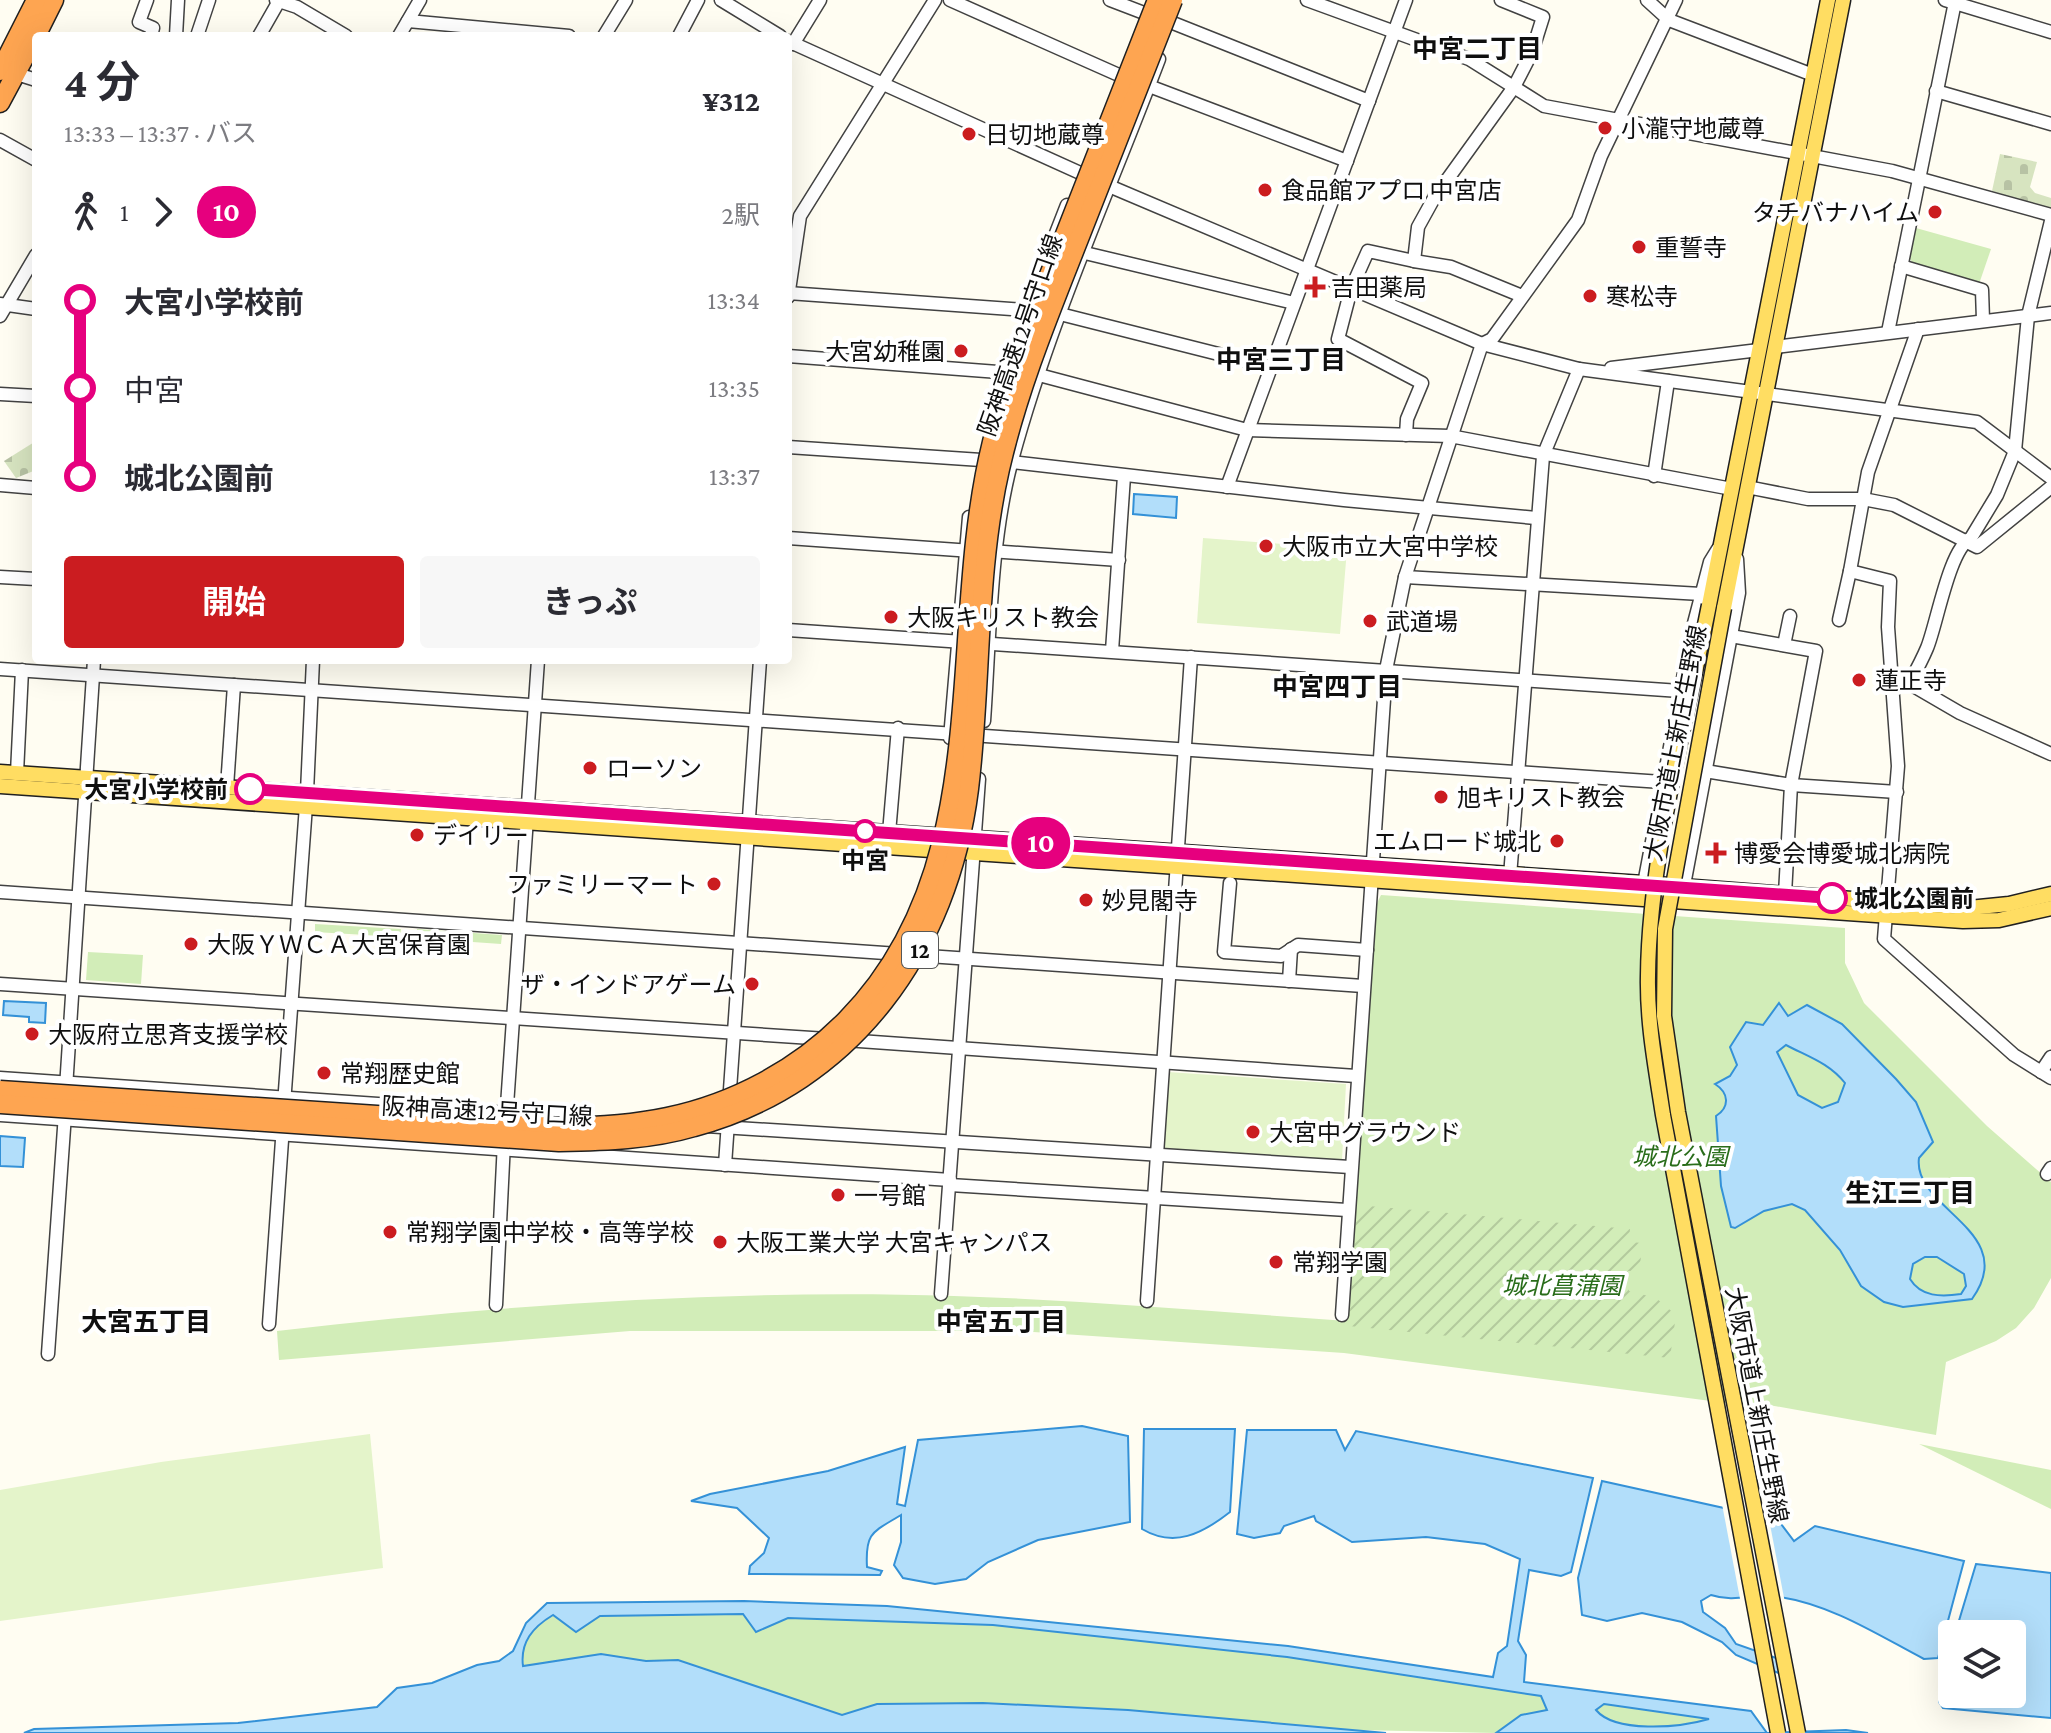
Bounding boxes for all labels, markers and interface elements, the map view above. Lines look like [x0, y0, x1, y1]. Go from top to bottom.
district label: 中宮二丁目 [1412, 35, 1542, 64]
text: 4 分 [64, 58, 140, 106]
text: ¥312 [703, 84, 760, 117]
place label: 小瀧守地蔵尊 [1621, 115, 1765, 142]
text: 13:33 – 13:37 · バス [64, 119, 257, 148]
marker: 小瀧守地蔵尊 [1596, 119, 1614, 137]
place label: 日切地蔵尊 [985, 121, 1105, 148]
marker: 日切地蔵尊 [960, 125, 978, 143]
place label: 食品館アプロ 中宮店 [1281, 177, 1502, 204]
marker: 食品館アプロ 中宮店 [1256, 181, 1274, 199]
icon: walk [64, 190, 108, 234]
icon: forward [141, 190, 185, 234]
text: 10 [213, 196, 240, 227]
text: 1 [120, 198, 129, 227]
place label: タチバナハイム [1752, 199, 1919, 226]
text: 2駅 [722, 201, 760, 230]
marker: タチバナハイム [1926, 203, 1944, 221]
street label: 阪神高速12号守口線 [973, 231, 1067, 439]
place label: 重誓寺 [1655, 234, 1727, 261]
marker: 重誓寺 [1630, 238, 1648, 256]
place label: 吉田薬局 [1331, 274, 1427, 301]
marker: 吉田薬局 [1306, 278, 1324, 296]
place label: 寒松寺 [1606, 283, 1678, 310]
text: 大宮小学校前 [124, 286, 304, 319]
text: 13:34 [707, 286, 760, 315]
marker: 寒松寺 [1581, 287, 1599, 305]
place label: 大宮幼稚園 [825, 338, 945, 365]
marker: 大宮幼稚園 [952, 342, 970, 360]
district label: 中宮三丁目 [1216, 346, 1346, 375]
text: 中宮 [124, 374, 184, 407]
text: 13:35 [708, 374, 760, 403]
text: 城北公園前 [124, 462, 274, 495]
text: 13:37 [709, 462, 760, 491]
place label: 大阪市立大宮中学校 [1282, 533, 1498, 560]
marker: 大阪市立大宮中学校 [1257, 537, 1275, 555]
button: 開始 [64, 556, 404, 648]
button: きっぷ [420, 556, 760, 648]
place label: 大阪キリスト教会 [907, 604, 1099, 631]
marker: 大阪キリスト教会 [882, 608, 900, 626]
place label: 武道場 [1386, 608, 1458, 635]
marker: 武道場 [1361, 612, 1379, 630]
street label: 大阪市道上新庄生野線 [1639, 623, 1711, 863]
place label: 蓮正寺 [1875, 667, 1947, 694]
marker: 蓮正寺 [1850, 671, 1868, 689]
district label: 中宮四丁目 [1272, 673, 1402, 702]
place label: ローソン [606, 755, 702, 782]
marker: ローソン [581, 759, 599, 777]
marker: 大宮小学校前 [235, 774, 265, 804]
place label: 大宮小学校前 [84, 776, 228, 803]
place label: 旭キリスト教会 [1457, 784, 1625, 811]
marker: 旭キリスト教会 [1432, 788, 1450, 806]
line badge: 10 [1005, 817, 1077, 869]
marker: 中宮 [854, 820, 876, 842]
place label: デイリー [433, 822, 529, 849]
marker: デイリー [408, 826, 426, 844]
text: 10 [1027, 827, 1055, 858]
place label: エムロード城北 [1373, 828, 1541, 855]
marker: エムロード城北 [1548, 832, 1566, 850]
place label: 博愛会博愛城北病院 [1734, 840, 1950, 867]
marker: 博愛会博愛城北病院 [1705, 842, 1727, 864]
place label: 中宮 [841, 847, 889, 874]
place label: ファミリーマート [506, 871, 698, 898]
marker: ファミリーマート [705, 875, 723, 893]
marker: 城北公園前 [1817, 883, 1847, 913]
place label: 城北公園前 [1854, 885, 1974, 912]
place label: 妙見閣寺 [1102, 887, 1198, 914]
marker: 妙見閣寺 [1077, 891, 1095, 909]
place label: 大阪ＹＷＣＡ大宮保育園 [207, 931, 471, 958]
road number: 12 [902, 932, 938, 968]
marker: 大阪ＹＷＣＡ大宮保育園 [182, 935, 200, 953]
place label: ザ・インドアゲーム [521, 971, 736, 998]
marker: ザ・インドアゲーム [743, 975, 761, 993]
place label: 大阪府立思斉支援学校 [48, 1021, 288, 1048]
marker: 大阪府立思斉支援学校 [23, 1025, 41, 1043]
place label: 常翔歴史館 [340, 1060, 460, 1087]
marker: 常翔歴史館 [315, 1064, 333, 1082]
street label: 阪神高速12号守口線 [381, 1092, 593, 1130]
place label: 大宮中グラウンド [1269, 1119, 1461, 1146]
marker: 大宮中グラウンド [1244, 1123, 1262, 1141]
park label: 城北公園 [1632, 1143, 1731, 1170]
district label: 生江三丁目 [1845, 1179, 1975, 1208]
place label: 一号館 [854, 1182, 926, 1209]
marker: 一号館 [829, 1186, 847, 1204]
place label: 常翔学園中学校・高等学校 [406, 1219, 694, 1246]
marker: 常翔学園中学校・高等学校 [381, 1223, 399, 1241]
place label: 大阪工業大学 大宮キャンパス [736, 1229, 1053, 1256]
marker: 大阪工業大学 大宮キャンパス [711, 1233, 729, 1251]
place label: 常翔学園 [1292, 1249, 1388, 1276]
marker: 常翔学園 [1267, 1253, 1285, 1271]
park label: 城北菖蒲園 [1502, 1272, 1625, 1299]
street label: 大阪市道上新庄生野線 [1721, 1285, 1793, 1525]
district label: 大宮五丁目 [81, 1308, 211, 1337]
district label: 中宮五丁目 [936, 1308, 1066, 1337]
map controls [1938, 1620, 2026, 1708]
button: layers [1938, 1620, 2026, 1708]

